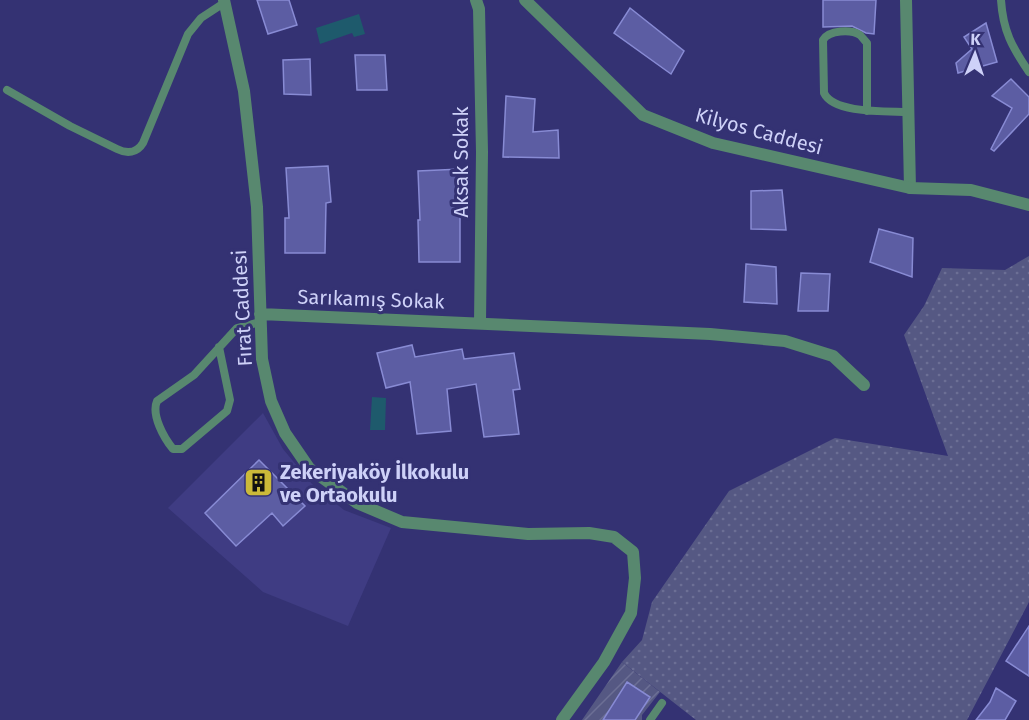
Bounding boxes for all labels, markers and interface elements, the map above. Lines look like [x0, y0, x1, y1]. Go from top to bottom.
north arrow [945, 24, 1005, 84]
text: K [970, 30, 982, 49]
street label: Kilyos Caddesi [693, 102, 825, 160]
street label: Aksak Sokak [449, 106, 473, 217]
street label: Fırat Caddesi [227, 249, 257, 367]
street label: Sarıkamış Sokak [297, 284, 446, 315]
place label: Zekeriyaköy İlkokulu ve Ortaokulu [279, 460, 469, 507]
building icon: Zekeriyaköy İlkokulu ve Ortaokulu [243, 467, 275, 499]

